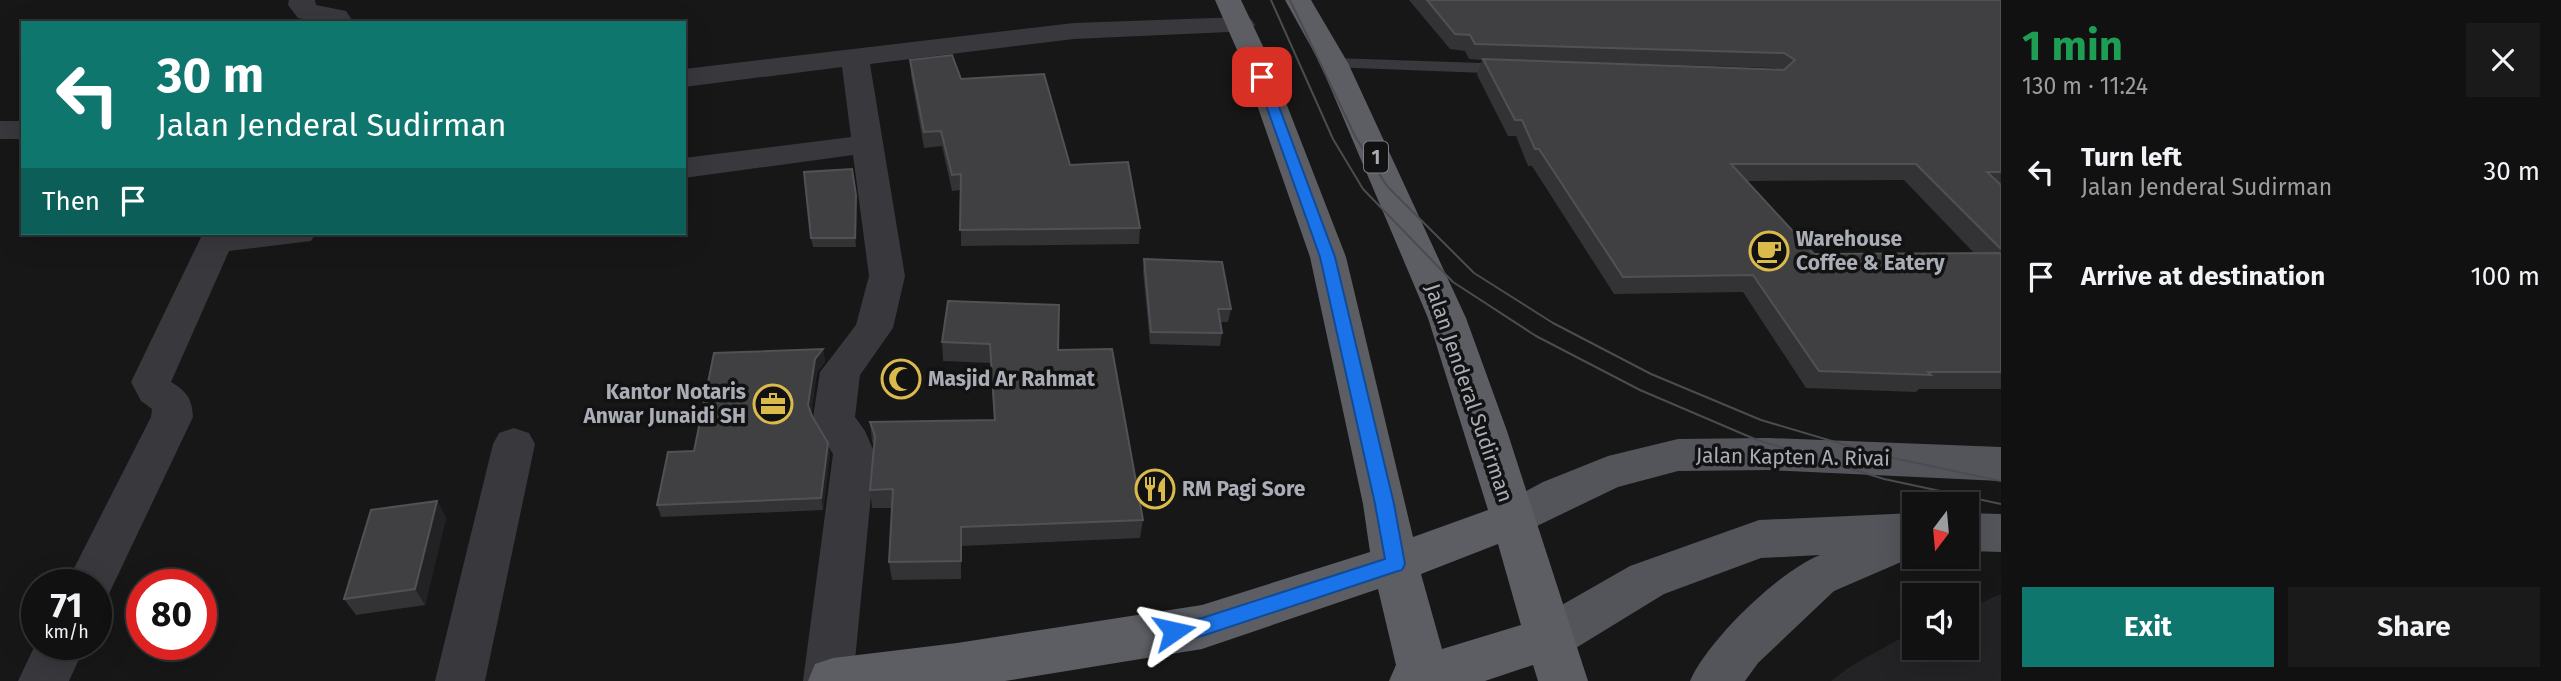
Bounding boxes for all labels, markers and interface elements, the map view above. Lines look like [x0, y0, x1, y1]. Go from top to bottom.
text: 1 min [2022, 21, 2123, 71]
button: close [2466, 23, 2540, 97]
text: 30 m [157, 46, 264, 105]
pin [1232, 47, 1292, 107]
icon: left [42, 49, 133, 140]
icon: arrive [1243, 58, 1281, 96]
text: 130 m · 11:24 [2022, 72, 2148, 100]
text: Jalan Jenderal Sudirman [157, 106, 507, 144]
road number: 1 [1364, 141, 1388, 172]
text: Turn left [2081, 142, 2182, 173]
icon: left [2022, 153, 2060, 191]
text: 30 m [2483, 156, 2540, 187]
text: Jalan Jenderal Sudirman [2081, 173, 2332, 201]
icon: arrive [114, 182, 152, 220]
text: Then [42, 186, 100, 217]
place label: Warehouse Coffee & Eatery [1796, 226, 1945, 276]
cafe icon: Warehouse Coffee & Eatery [1748, 230, 1790, 272]
icon: arrive [2022, 258, 2060, 296]
text: Arrive at destination [2081, 261, 2325, 292]
text: 100 m [2471, 261, 2540, 292]
street label: Jalan Jenderal Sudirman [1419, 280, 1519, 506]
mosque icon: Masjid Ar Rahmat [880, 358, 922, 400]
place label: Masjid Ar Rahmat [928, 366, 1096, 392]
place label: Kantor Notaris Anwar Junaidi SH [582, 379, 746, 429]
office icon: Kantor Notaris Anwar Junaidi SH [752, 383, 794, 425]
street label: Jalan Kapten A. Rivai [1696, 442, 1890, 472]
restaurant icon: RM Pagi Sore [1134, 468, 1176, 510]
place label: RM Pagi Sore [1182, 476, 1306, 502]
north arrow [1902, 492, 1979, 569]
map controls [1902, 492, 1979, 660]
speed limit sign: 80 [126, 569, 217, 660]
button: sound [1902, 583, 1979, 660]
text: 71 [50, 584, 83, 626]
button: Exit [2022, 587, 2274, 667]
button: Share [2288, 587, 2540, 667]
position arrow [1137, 594, 1211, 668]
text: km/h [44, 621, 89, 643]

